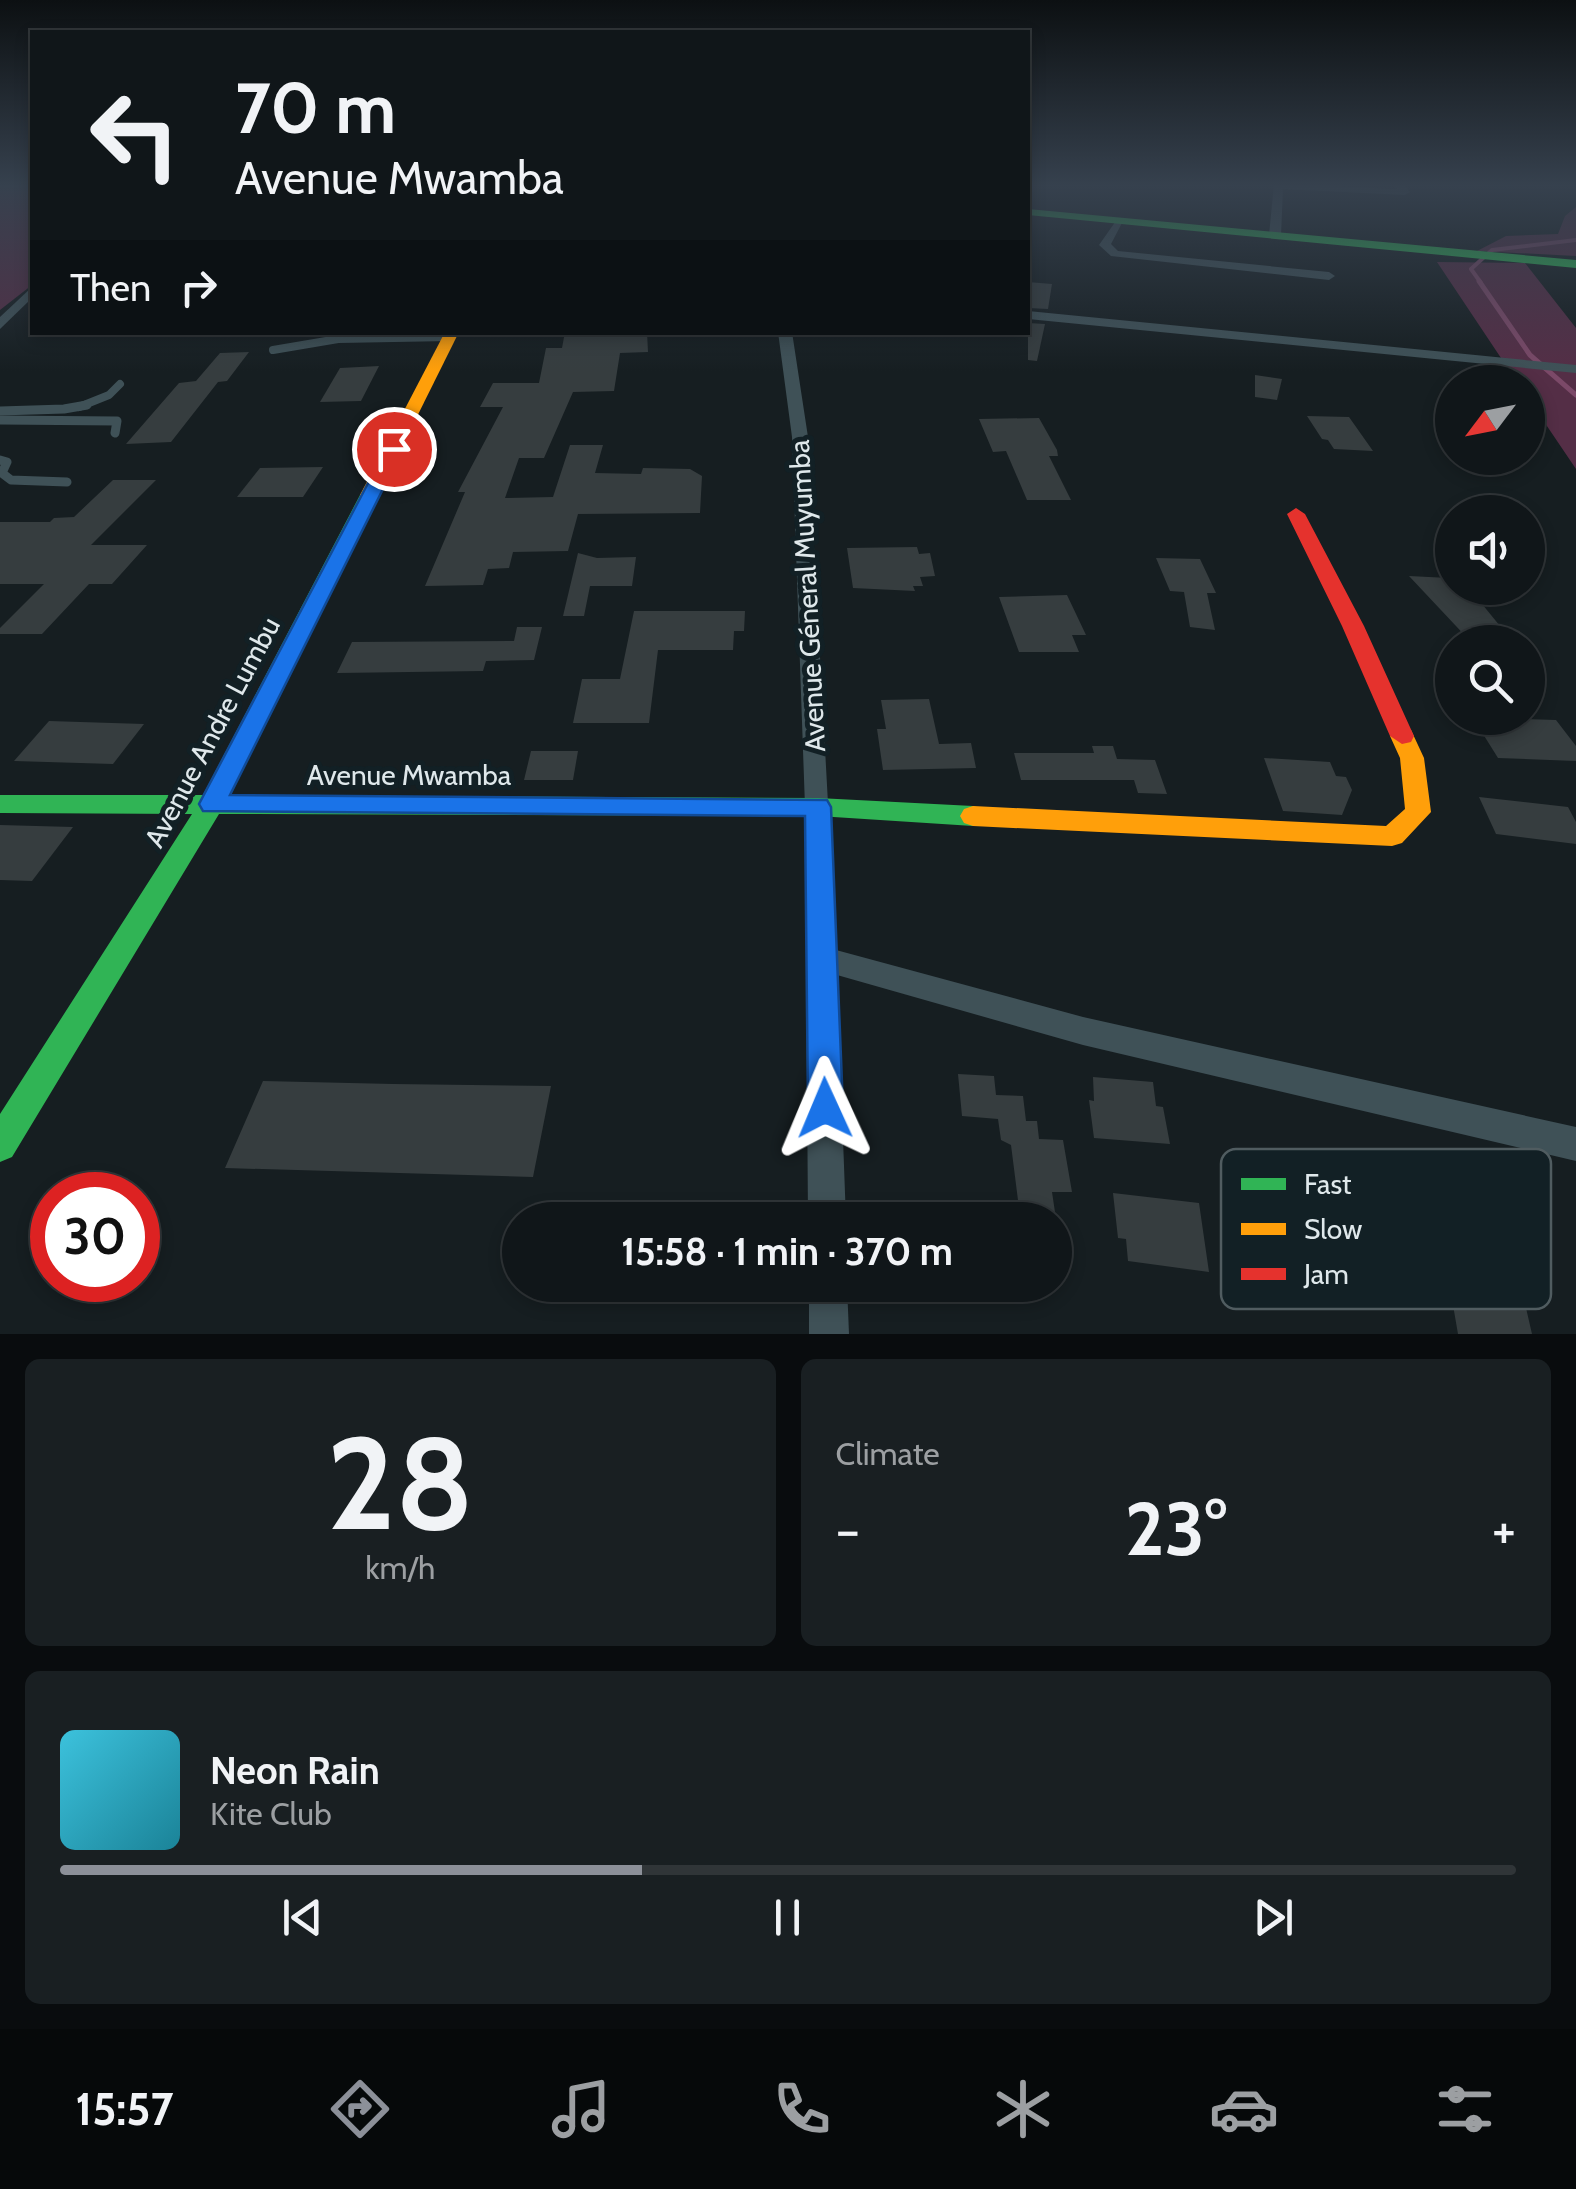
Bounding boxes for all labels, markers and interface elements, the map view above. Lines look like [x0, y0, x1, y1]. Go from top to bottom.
text: 70 m [235, 65, 396, 151]
icon: left [70, 70, 200, 200]
text: Avenue Mwamba [235, 151, 564, 205]
icon: right [171, 260, 226, 315]
text: Then [70, 264, 151, 311]
north arrow [1435, 365, 1545, 475]
map controls [1435, 365, 1545, 735]
pin [352, 407, 437, 492]
icon: arrive [367, 422, 422, 477]
street label: Avenue Géneral Muyumba [782, 439, 832, 753]
button: sound [1435, 495, 1545, 605]
street label: Avenue Andre Lumbu [137, 611, 287, 853]
button: search [1435, 625, 1545, 735]
street label: Avenue Mwamba [307, 758, 512, 792]
position arrow [773, 1056, 877, 1160]
legend [1221, 1149, 1551, 1309]
text: Fast [1304, 1167, 1352, 1201]
speed limit sign: 30 [30, 1172, 160, 1302]
text: Slow [1304, 1212, 1362, 1246]
text: 15:58 · 1 min · 370 m [621, 1228, 953, 1275]
text: Jam [1303, 1257, 1349, 1291]
text: 28 [327, 1404, 474, 1562]
text: Climate [836, 1434, 940, 1473]
text: 23° [1125, 1483, 1227, 1574]
text: − [836, 1496, 860, 1563]
text: + [1492, 1496, 1516, 1563]
text: km/h [365, 1548, 435, 1587]
text: Neon Rain [210, 1747, 380, 1794]
text: Kite Club [210, 1794, 332, 1833]
icon: previous [275, 1890, 330, 1945]
icon: pause [760, 1890, 815, 1945]
icon: next [1246, 1890, 1301, 1945]
icon: directions [325, 2074, 395, 2144]
icon: music [546, 2074, 616, 2144]
icon: phone [767, 2074, 837, 2144]
icon: climate [988, 2074, 1058, 2144]
icon: car [1209, 2074, 1279, 2144]
icon: filters [1430, 2074, 1500, 2144]
text: 15:57 [76, 2082, 173, 2136]

